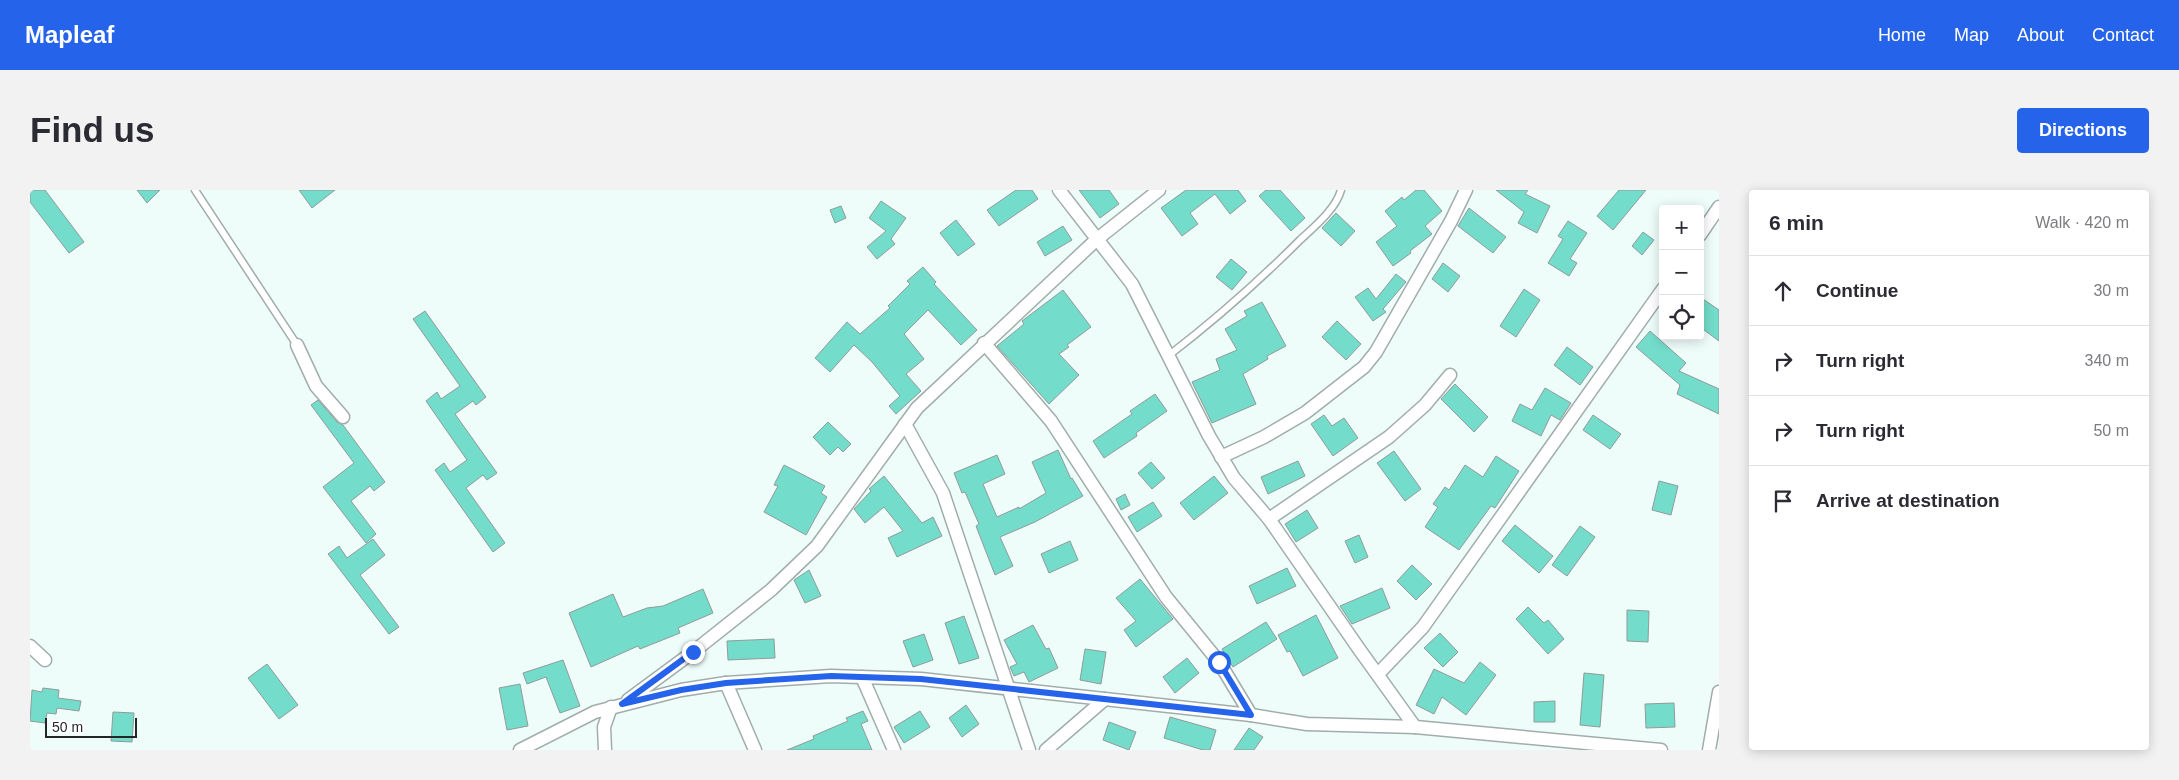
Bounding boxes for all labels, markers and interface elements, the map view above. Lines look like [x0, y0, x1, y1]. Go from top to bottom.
text: Mapleaf [25, 21, 114, 48]
text: Home [1878, 25, 1926, 45]
text: Map [1954, 25, 1989, 45]
text: About [2017, 25, 2064, 45]
text: Contact [2092, 25, 2154, 45]
button: Directions [2017, 108, 2149, 153]
text: Find us [30, 110, 154, 149]
map controls [1659, 205, 1704, 340]
button: + [1659, 205, 1704, 250]
text: 6 min [1769, 211, 1824, 234]
text: Walk · 420 m [2035, 214, 2129, 231]
button: − [1659, 250, 1704, 295]
icon: ahead [1769, 277, 1797, 305]
text: Continue [1816, 280, 1898, 301]
text: 30 m [2093, 282, 2129, 299]
button: locate [1659, 295, 1704, 340]
icon: right [1769, 347, 1797, 375]
text: Turn right [1816, 350, 1904, 371]
text: 340 m [2085, 352, 2129, 369]
icon: right [1769, 417, 1797, 445]
text: Turn right [1816, 420, 1904, 441]
text: 50 m [2093, 422, 2129, 439]
icon: arrive [1769, 487, 1797, 515]
text: Arrive at destination [1816, 490, 2000, 511]
route end [682, 641, 705, 664]
route start [1208, 651, 1231, 674]
scale bar [45, 715, 138, 738]
text: 50 m [52, 719, 83, 735]

